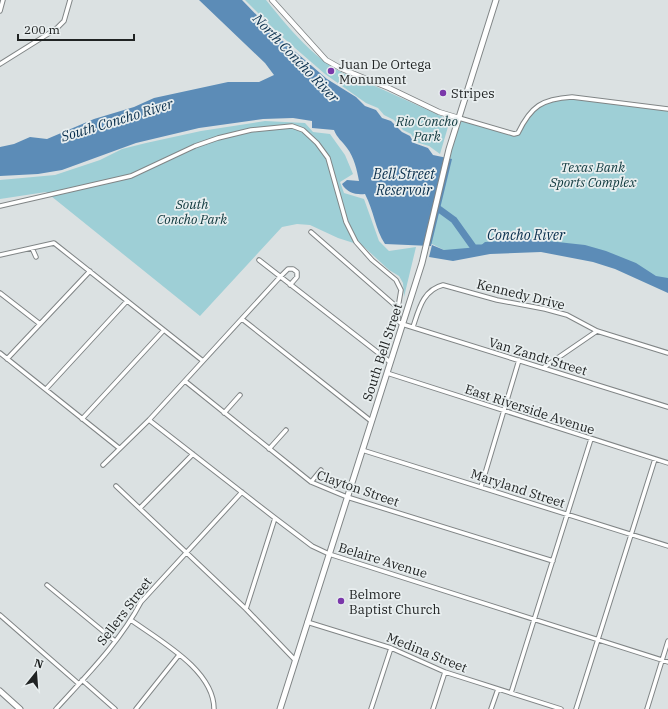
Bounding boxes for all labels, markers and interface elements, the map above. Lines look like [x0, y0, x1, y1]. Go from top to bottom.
water label: North Concho River [248, 9, 344, 107]
scale bar [18, 16, 134, 42]
text: 200 m [24, 22, 60, 37]
place label: Juan De Ortega Monument [339, 56, 431, 88]
marker: Juan De Ortega Monument [326, 66, 336, 76]
place label: Stripes [451, 85, 495, 102]
marker: Stripes [438, 88, 448, 98]
water label: South Concho River [58, 94, 176, 146]
park label: Rio Concho Park [395, 113, 458, 145]
park label: Texas Bank Sports Complex [549, 159, 637, 191]
water label: Bell Street Reservoir [372, 165, 436, 199]
park label: South Concho Park [157, 196, 227, 228]
water label: Concho River [487, 226, 566, 244]
street label: Kennedy Drive [475, 275, 567, 314]
street label: South Bell Street [359, 301, 406, 403]
street label: Van Zandt Street [487, 333, 589, 380]
street label: East Riverside Avenue [463, 380, 597, 439]
street label: Maryland Street [468, 465, 568, 512]
street label: Clayton Street [314, 466, 402, 511]
street label: Belaire Avenue [336, 539, 429, 582]
street label: Sellers Street [93, 574, 156, 649]
place label: Belmore Baptist Church [349, 586, 441, 618]
marker: Belmore Baptist Church [336, 596, 346, 606]
street label: Medina Street [384, 629, 470, 676]
north arrow [16, 653, 56, 693]
text: N [33, 655, 45, 671]

